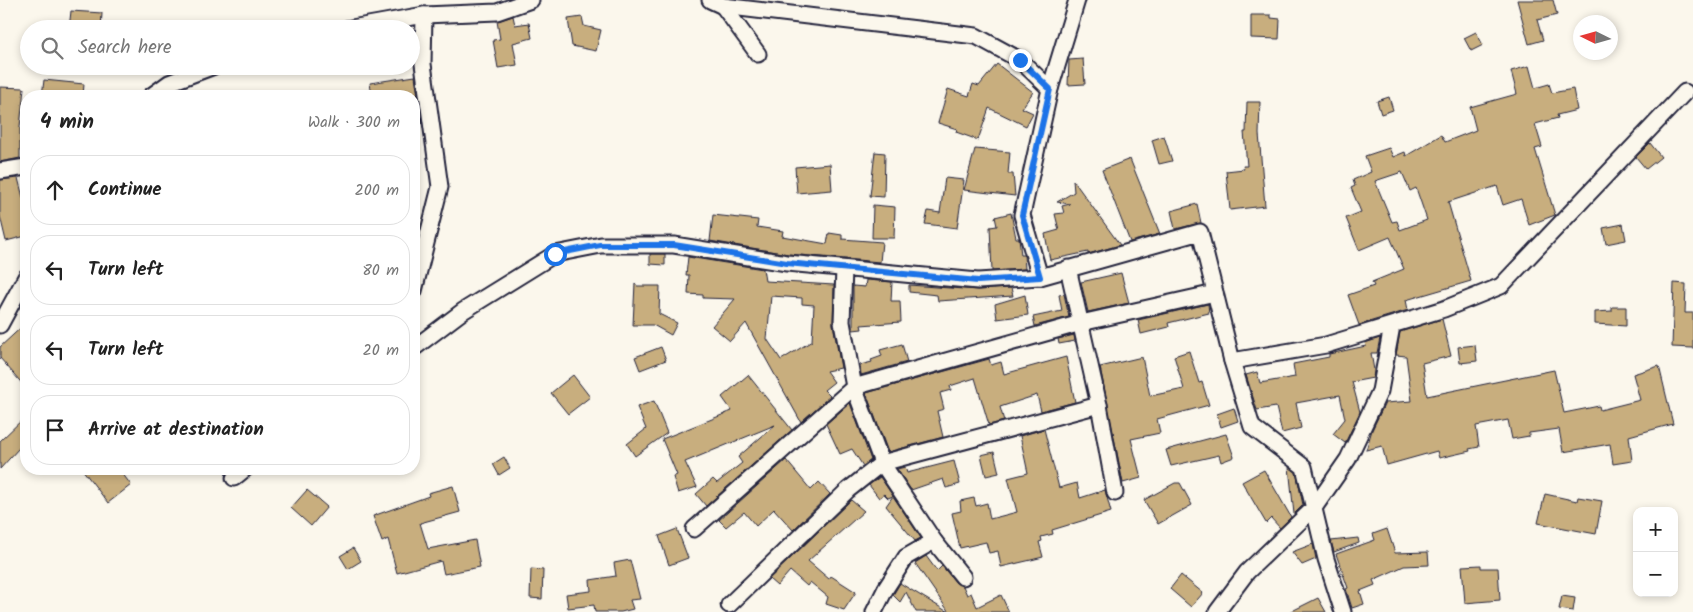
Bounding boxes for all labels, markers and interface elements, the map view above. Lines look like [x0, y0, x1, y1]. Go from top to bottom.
north arrow [1573, 15, 1618, 60]
search box [20, 20, 420, 75]
text: Search here [78, 33, 172, 63]
icon: search [38, 34, 66, 62]
route end [1009, 49, 1032, 72]
text: 4 min [40, 106, 94, 139]
text: Walk · 300 m [308, 110, 400, 135]
text: Continue [88, 175, 161, 205]
icon: ahead [41, 176, 69, 204]
text: 200 m [355, 178, 399, 203]
route start [544, 243, 567, 266]
text: Turn left [88, 255, 163, 285]
icon: left [41, 256, 69, 284]
text: 80 m [362, 258, 399, 283]
text: Turn left [88, 335, 163, 365]
icon: left [41, 336, 69, 364]
text: 20 m [363, 338, 399, 363]
text: Arrive at destination [88, 415, 264, 445]
icon: arrive [41, 416, 69, 444]
map controls [1633, 507, 1678, 597]
button: + [1633, 507, 1678, 552]
button: − [1633, 552, 1678, 597]

